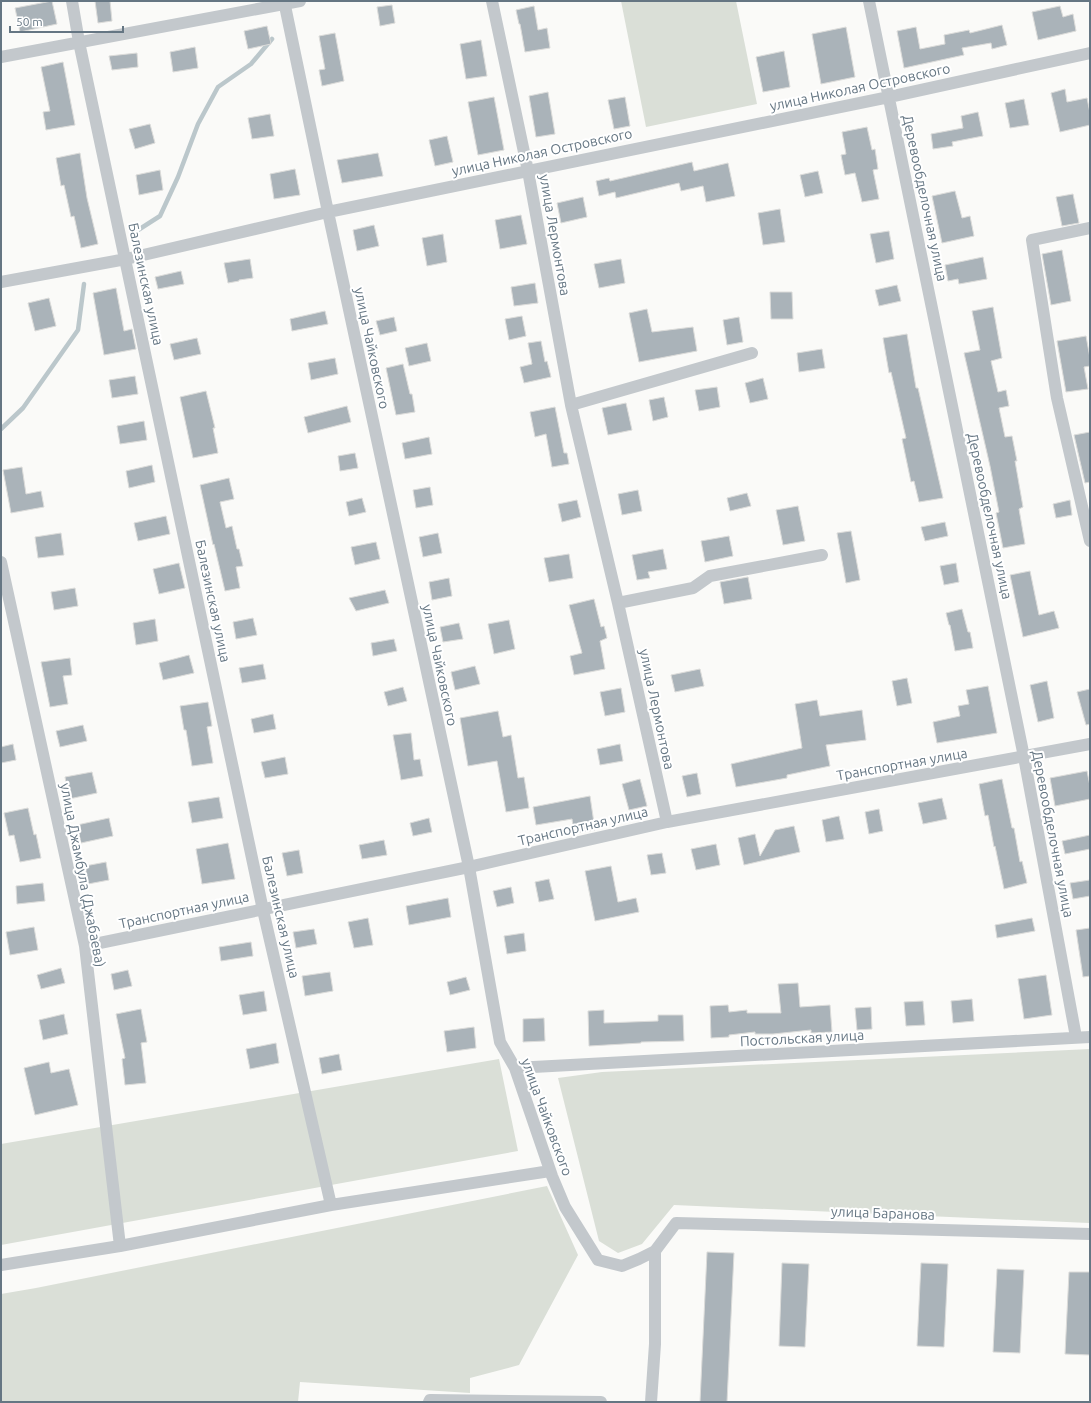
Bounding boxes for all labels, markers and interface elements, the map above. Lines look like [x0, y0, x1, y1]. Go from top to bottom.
scale bar [10, 8, 123, 34]
text: 50 m [16, 15, 43, 28]
street label: улица Николая Островского [768, 60, 952, 114]
street label: Деревообделочная улица [900, 113, 950, 283]
street label: улица Николая Островского [450, 125, 634, 179]
street label: улица Лермонтова [536, 173, 574, 297]
street label: Балезинская улица [125, 221, 167, 347]
street label: улица Чайковского [351, 286, 393, 410]
street label: Деревообделочная улица [965, 431, 1015, 601]
street label: Балезинская улица [192, 538, 234, 664]
street label: улица Чайковского [419, 603, 461, 727]
street label: улица Лермонтова [636, 647, 678, 771]
street label: Транспортная улица [835, 745, 969, 783]
street label: Деревообделочная улица [1029, 749, 1077, 919]
street label: улица Джамбула (Джабаева) [57, 782, 109, 968]
street label: Транспортная улица [517, 803, 649, 849]
street label: Балезинская улица [259, 854, 303, 980]
street label: Транспортная улица [118, 888, 250, 932]
street label: Постольская улица [739, 1027, 865, 1049]
street label: улица Чайковского [518, 1056, 576, 1178]
street label: улица Баранова [831, 1203, 935, 1223]

